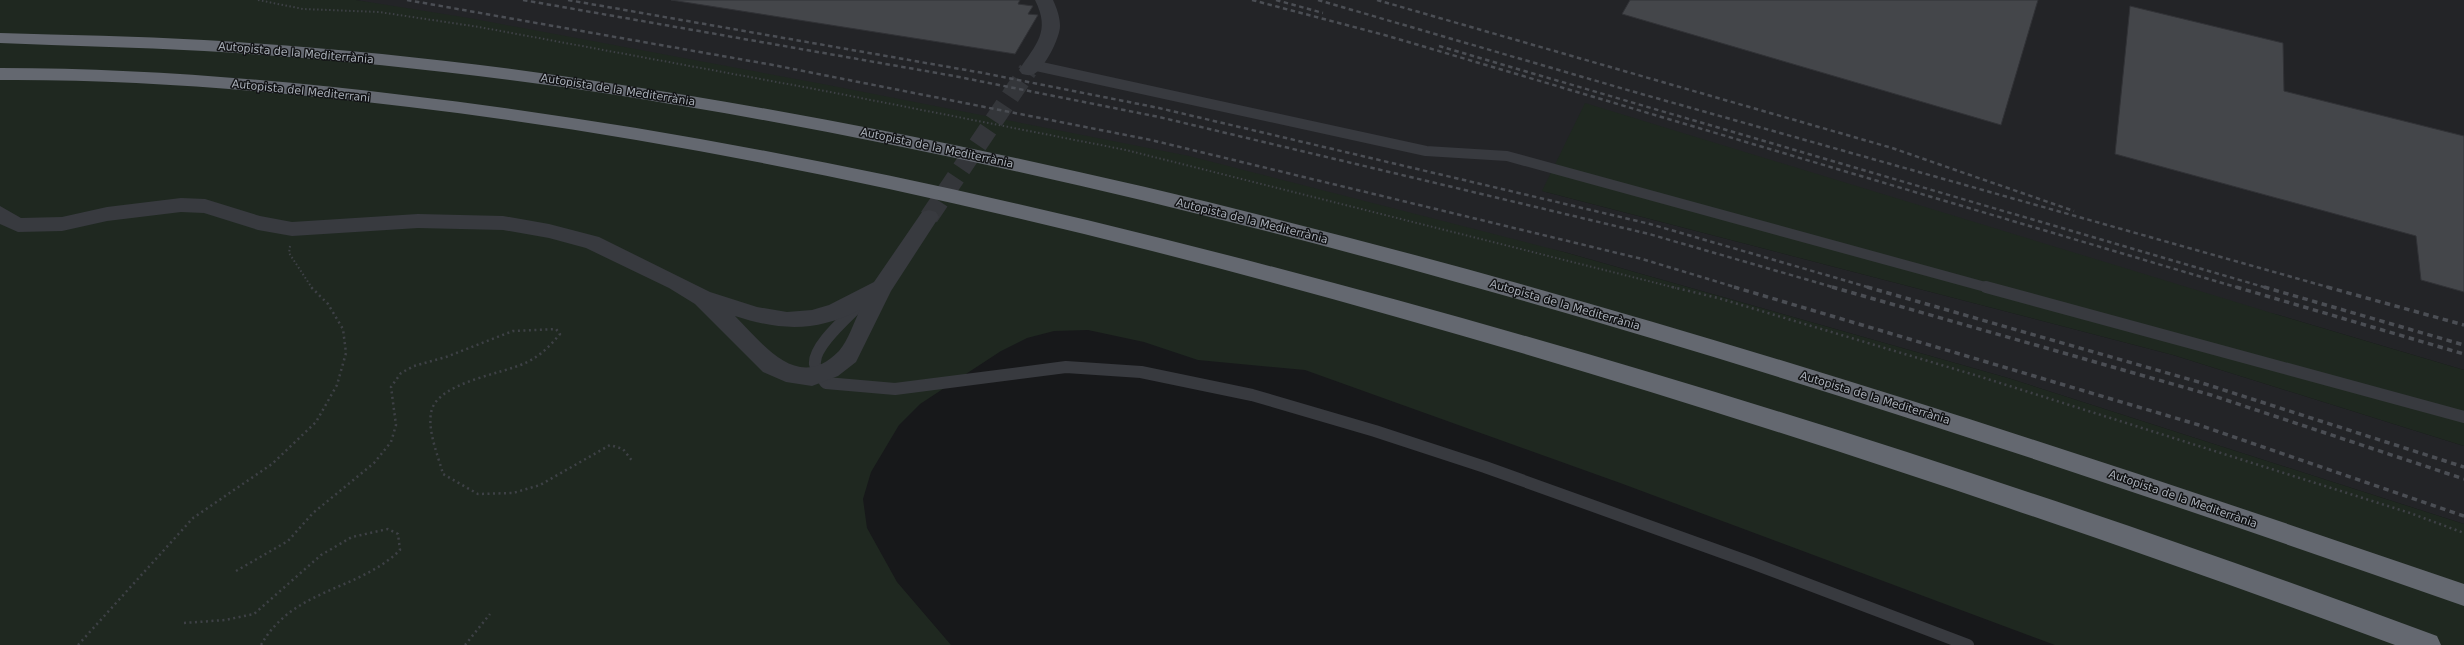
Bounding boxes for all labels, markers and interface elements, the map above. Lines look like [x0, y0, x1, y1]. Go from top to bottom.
street label: Autopista de la Mediterrània [218, 40, 374, 66]
street label: Autopista de la Mediterrània [540, 71, 696, 109]
street label: Autopista del Mediterrani [231, 77, 371, 105]
street label: Autopista de la Mediterrània [859, 125, 1015, 171]
street label: Autopista de la Mediterrània [1175, 196, 1329, 246]
street label: Autopista de la Mediterrània [1488, 277, 1642, 333]
street label: Autopista de la Mediterrània [1798, 369, 1952, 427]
street label: Autopista de la Mediterrània [2107, 467, 2259, 531]

